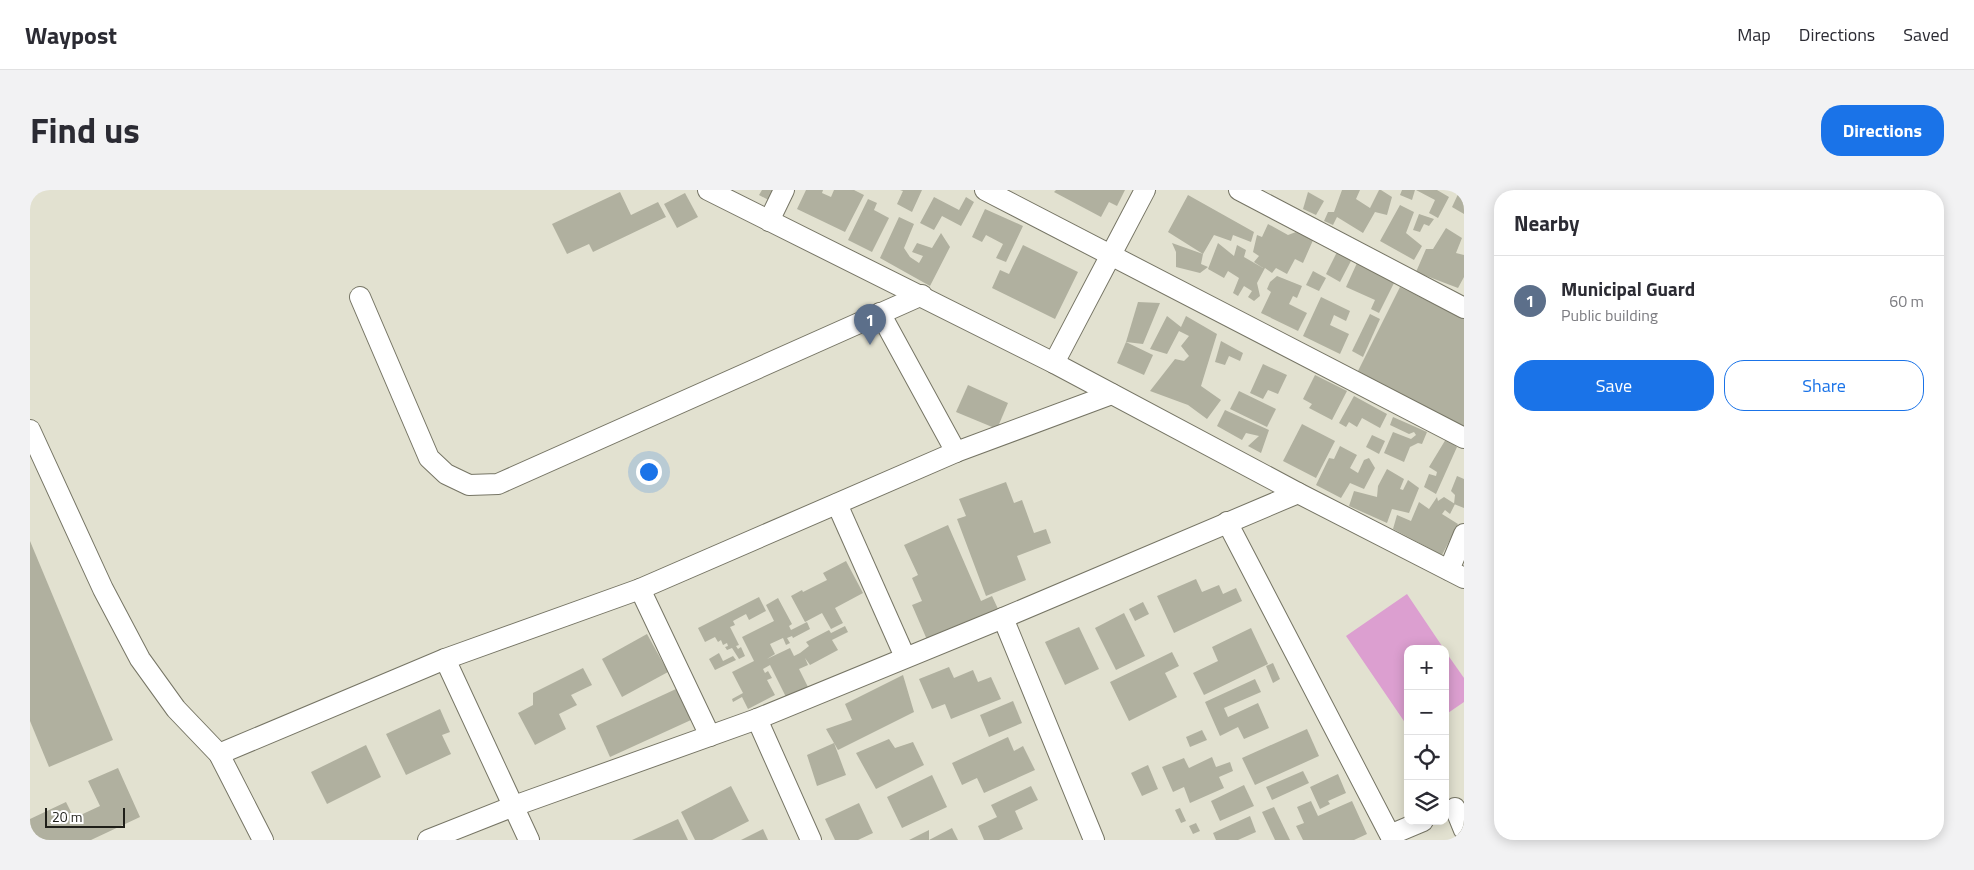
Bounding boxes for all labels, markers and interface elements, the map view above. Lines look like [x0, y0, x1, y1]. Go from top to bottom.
text: Waypost [25, 17, 117, 53]
text: Map [1737, 21, 1771, 48]
text: Directions [1799, 21, 1875, 48]
text: Saved [1903, 21, 1949, 48]
text: Find us [30, 103, 140, 157]
button: Directions [1821, 105, 1944, 156]
text: Nearby [1514, 207, 1579, 239]
text: Municipal Guard [1561, 274, 1695, 303]
text: 1 [1526, 289, 1534, 313]
text: 60 m [1889, 289, 1924, 313]
text: Public building [1561, 303, 1658, 327]
pin: 1 [854, 304, 886, 345]
button: Save [1514, 360, 1714, 411]
button: Share [1724, 360, 1924, 411]
your location [636, 459, 662, 485]
map controls [1404, 645, 1449, 825]
button: + [1404, 645, 1449, 690]
button: − [1404, 690, 1449, 735]
button: locate [1404, 735, 1449, 780]
button: layers [1404, 780, 1449, 825]
scale bar [45, 805, 125, 828]
text: 20 m [52, 806, 82, 827]

